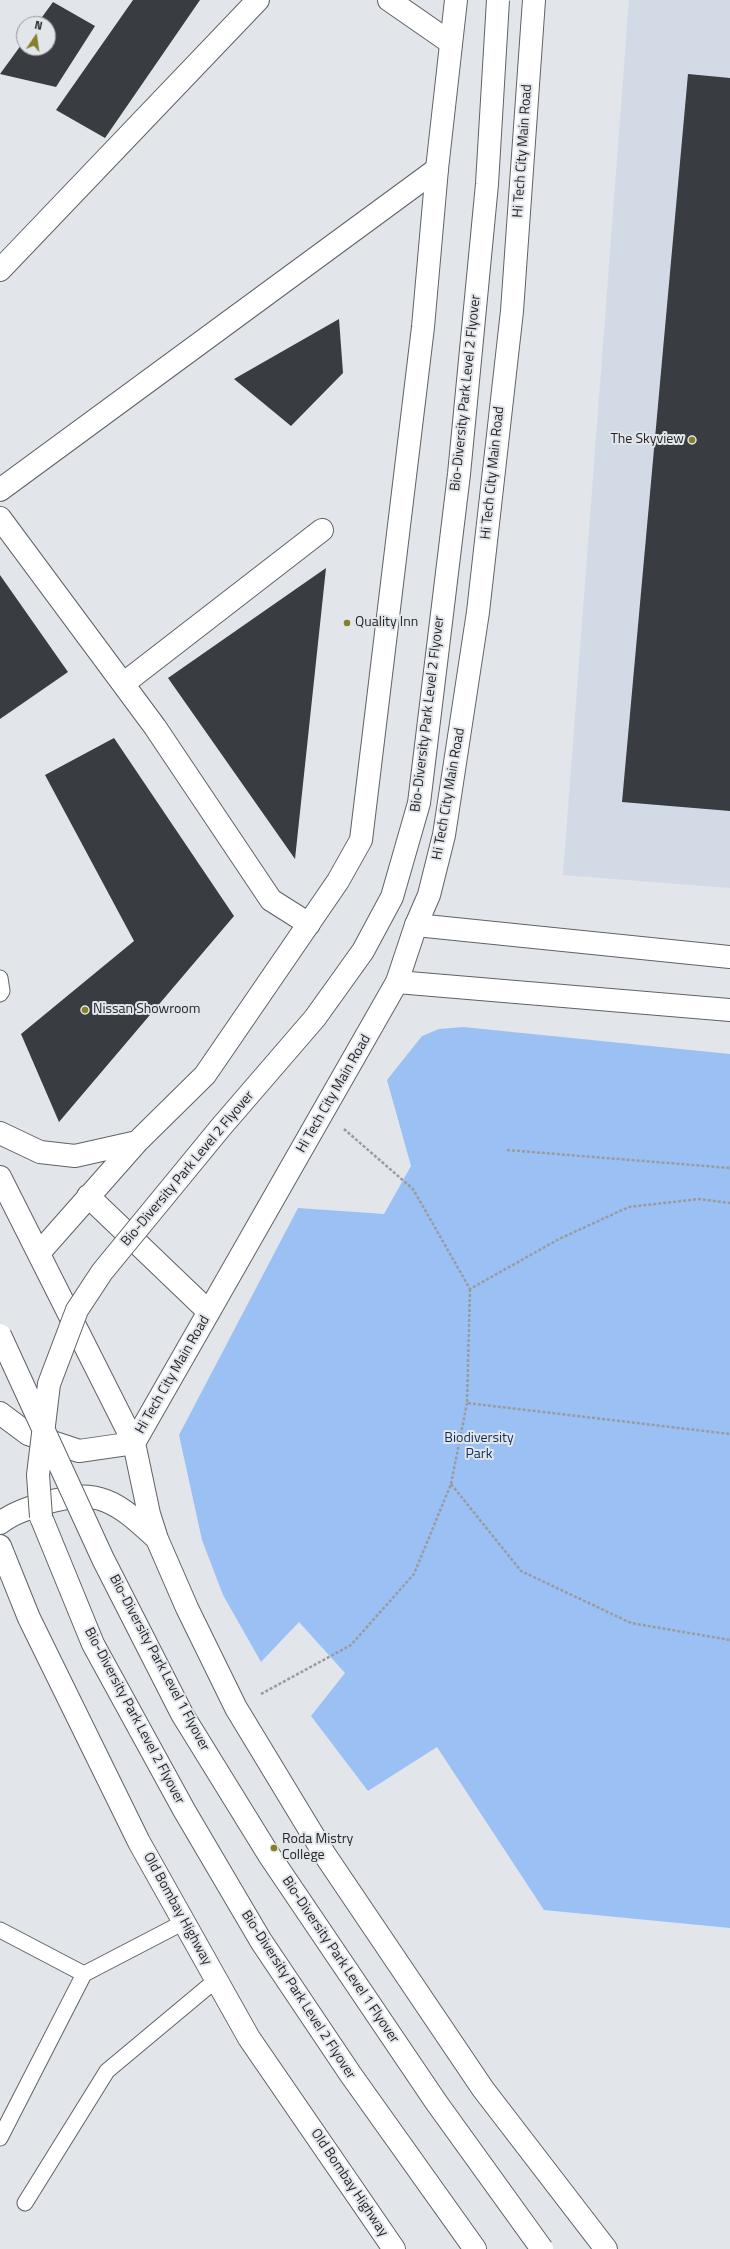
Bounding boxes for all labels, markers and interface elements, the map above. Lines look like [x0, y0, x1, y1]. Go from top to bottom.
north arrow [16, 16, 56, 56]
text: N [33, 17, 44, 34]
street label: Hi Tech City Main Road [510, 84, 536, 218]
street label: Bio-Diversity Park Level 2 Flyover [447, 294, 485, 492]
street label: Hi Tech City Main Road [478, 406, 508, 540]
place label: The Skyview [610, 432, 684, 448]
marker: The Skyview [687, 435, 697, 445]
place label: Quality Inn [355, 615, 418, 631]
street label: Bio-Diversity Park Level 2 Flyover [408, 615, 448, 813]
marker: Quality Inn [342, 618, 352, 628]
street label: Hi Tech City Main Road [429, 727, 469, 861]
place label: Nissan Showroom [93, 1002, 200, 1018]
marker: Nissan Showroom [80, 1005, 90, 1015]
street label: Hi Tech City Main Road [293, 1032, 375, 1156]
street label: Bio-Diversity Park Level 2 Flyover [118, 1088, 258, 1250]
street label: Hi Tech City Main Road [132, 1313, 214, 1437]
park label: Biodiversity Park [444, 1431, 514, 1464]
street label: Bio-Diversity Park Level 1 Flyover [105, 1572, 213, 1754]
street label: Bio-Diversity Park Level 2 Flyover [80, 1625, 188, 1807]
place label: Roda Mistry College [282, 1832, 353, 1864]
marker: Roda Mistry College [269, 1843, 279, 1853]
street label: Old Bombay Highway [139, 1850, 215, 1968]
street label: Bio-Diversity Park Level 1 Flyover [278, 1873, 402, 2047]
street label: Bio-Diversity Park Level 2 Flyover [237, 1908, 359, 2082]
street label: Old Bombay Highway [307, 2126, 391, 2240]

